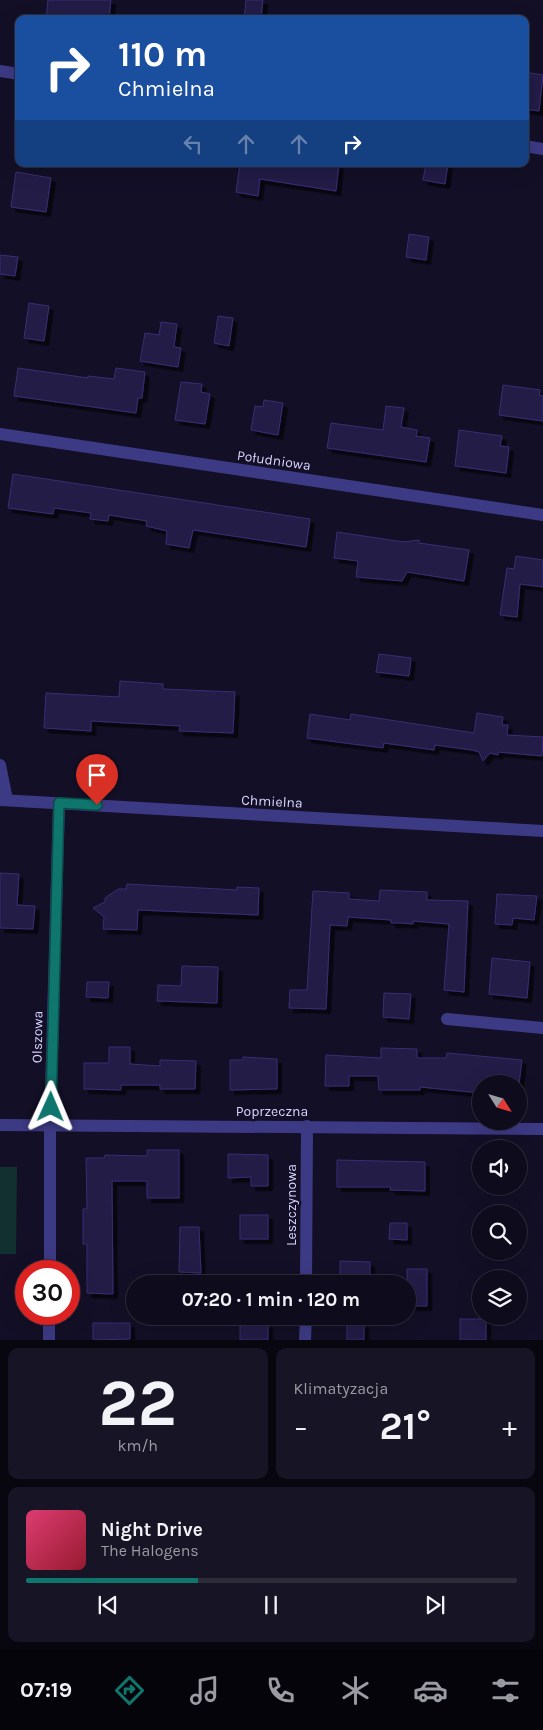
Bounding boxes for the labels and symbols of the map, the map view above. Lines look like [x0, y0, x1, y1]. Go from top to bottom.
street label: Południowa [236, 447, 312, 474]
pin [76, 754, 118, 805]
street label: Chmielna [241, 791, 303, 812]
street label: Olszowa [29, 1011, 46, 1063]
north arrow [472, 1075, 528, 1130]
position arrow [24, 1080, 76, 1132]
street label: Poprzeczna [236, 1103, 308, 1120]
street label: Leszczynowa [283, 1164, 300, 1246]
speed limit sign: 30 [15, 1260, 80, 1325]

